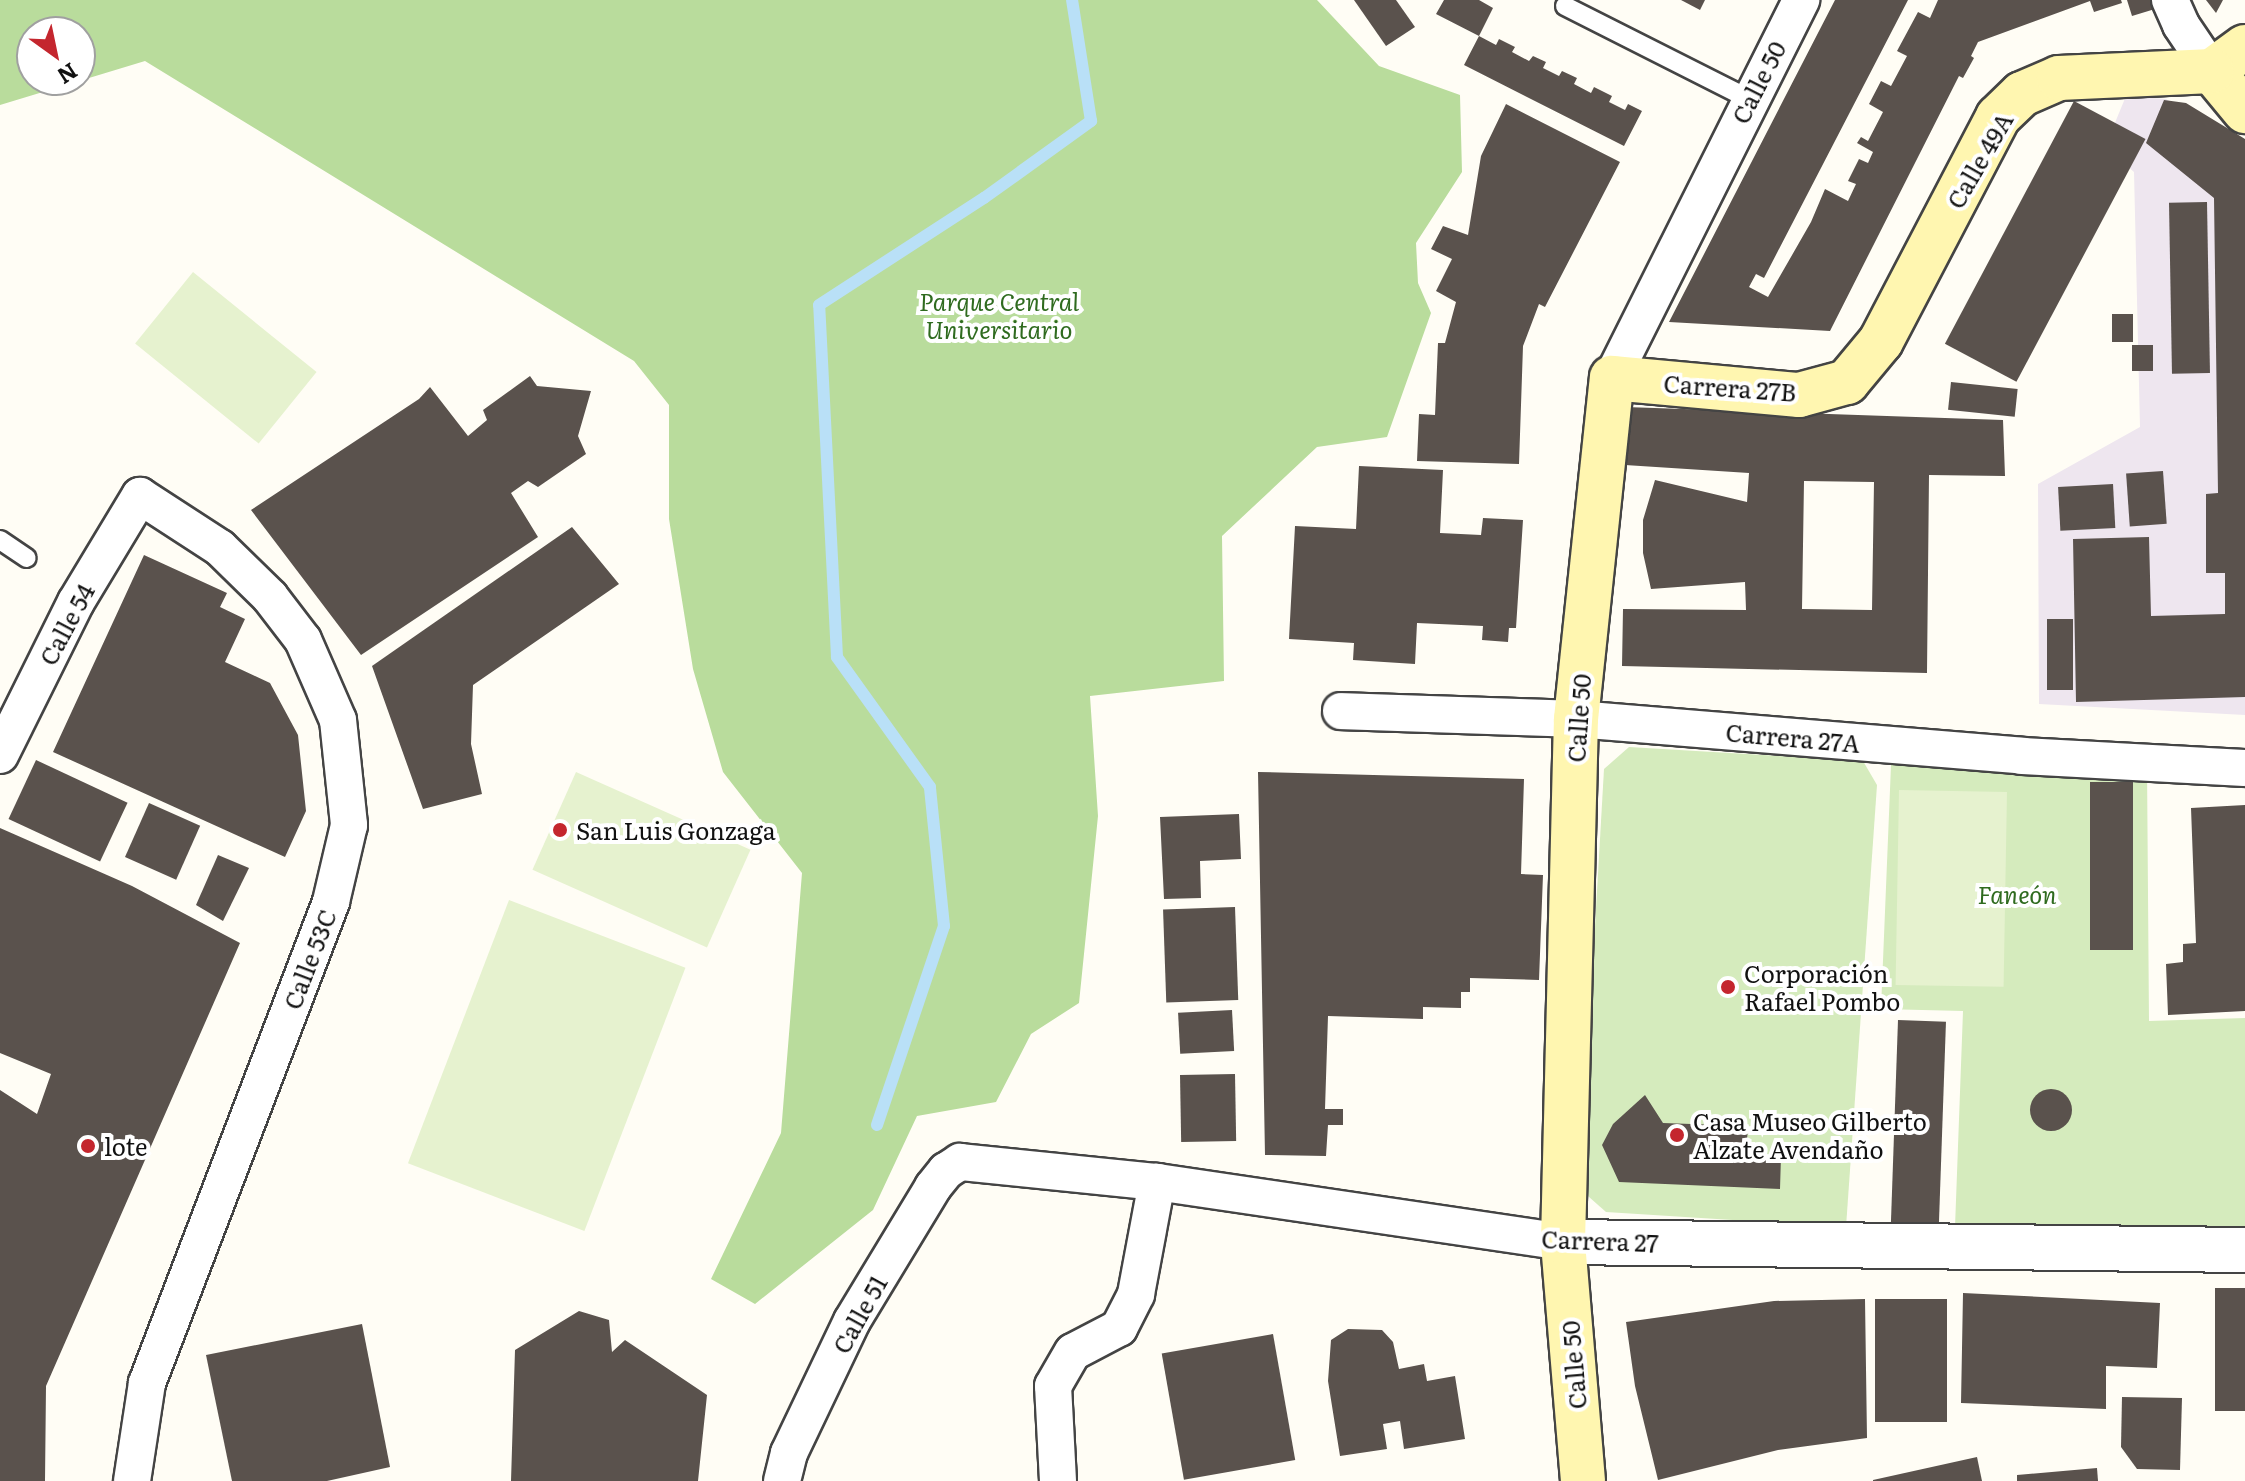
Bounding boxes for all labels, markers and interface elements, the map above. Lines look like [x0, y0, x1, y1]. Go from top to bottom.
north arrow [16, 16, 96, 96]
street label: Calle 50 [1725, 36, 1791, 128]
text: N [52, 56, 85, 94]
street label: Calle 49A [1940, 107, 2018, 213]
park label: Parque Central Universitario [919, 287, 1079, 343]
street label: Carrera 27B [1663, 368, 1797, 406]
street label: Calle 54 [33, 578, 99, 670]
street label: Calle 50 [1561, 673, 1595, 763]
street label: Carrera 27A [1725, 717, 1861, 757]
place label: San Luis Gonzaga [576, 816, 776, 844]
marker: San Luis Gonzaga [551, 821, 569, 839]
park label: Faneón [1977, 880, 2057, 908]
street label: Calle 53C [277, 905, 341, 1013]
place label: Corporación Rafael Pombo [1744, 959, 1900, 1015]
marker: Corporación Rafael Pombo [1719, 978, 1737, 996]
place label: Casa Museo Gilberto Alzate Avendaño [1693, 1107, 1927, 1163]
marker: Casa Museo Gilberto Alzate Avendaño [1668, 1126, 1686, 1144]
place label: lote [104, 1132, 148, 1160]
marker: lote [79, 1137, 97, 1155]
street label: Carrera 27 [1541, 1224, 1659, 1256]
street label: Calle 51 [826, 1270, 892, 1358]
street label: Calle 50 [1555, 1320, 1591, 1410]

